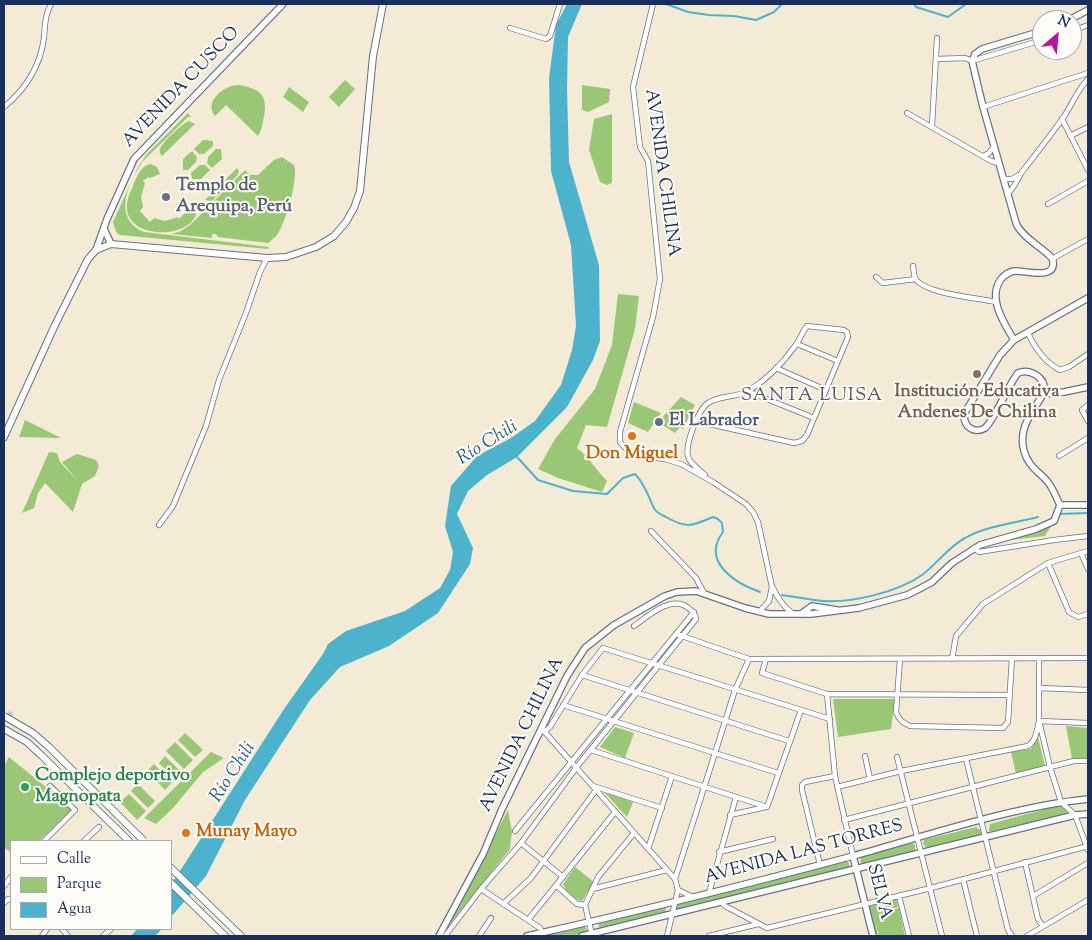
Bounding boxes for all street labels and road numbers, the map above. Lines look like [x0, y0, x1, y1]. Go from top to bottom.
street label: AVENIDA CUSCO [119, 23, 245, 153]
street label: AVENIDA CHILINA [638, 87, 684, 259]
street label: AVENIDA CHILINA [476, 654, 570, 816]
street label: AVENIDA LAS TORRES [702, 816, 906, 890]
street label: SELVA [861, 862, 895, 922]

